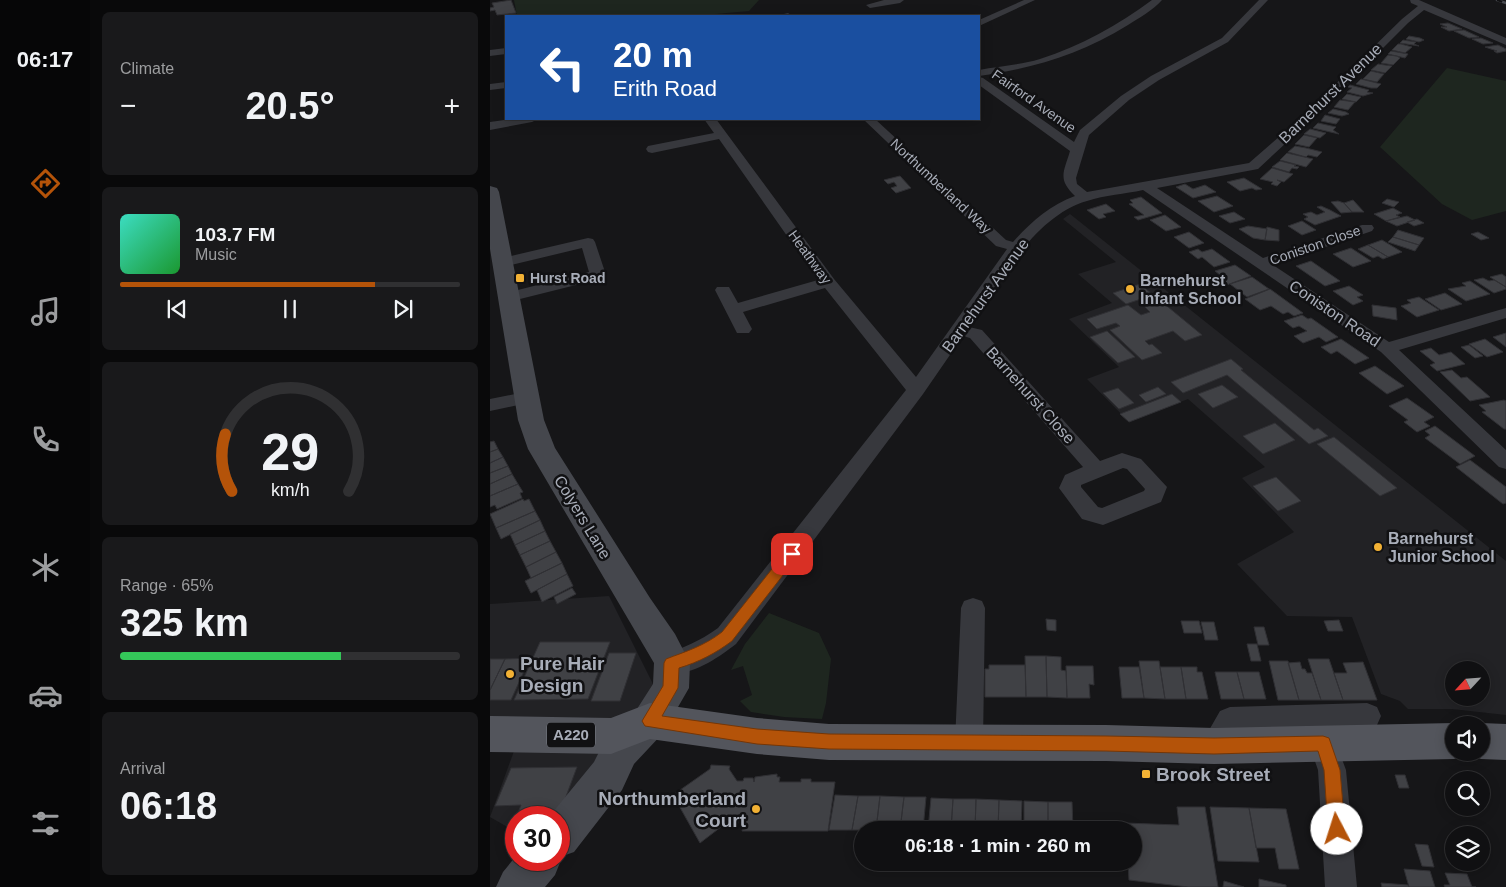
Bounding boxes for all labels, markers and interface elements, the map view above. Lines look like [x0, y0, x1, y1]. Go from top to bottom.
icon: left [530, 35, 595, 100]
text: 20 m [613, 35, 693, 74]
street label: Barnehurst Avenue [1276, 40, 1385, 147]
text: 06:17 [17, 47, 73, 72]
text: Climate [120, 60, 174, 77]
street label: Fairford Avenue [989, 66, 1079, 136]
text: Erith Road [613, 76, 717, 101]
text: 20.5° [245, 85, 335, 127]
text: − [120, 90, 136, 121]
text: + [444, 90, 460, 121]
street label: Northumberland Way [887, 135, 995, 237]
icon: directions [28, 166, 63, 201]
street label: Coniston Close [1268, 222, 1363, 268]
text: 103.7 FM [195, 224, 275, 245]
street label: Heathway [785, 227, 835, 287]
street label: Barnehurst Avenue [939, 235, 1032, 355]
text: Music [195, 246, 237, 263]
place label: Hurst Road [530, 270, 605, 286]
marker: Hurst Road [514, 272, 526, 284]
place label: Barnehurst Infant School [1140, 272, 1241, 307]
street label: Coniston Road [1286, 277, 1383, 350]
marker: Barnehurst Infant School [1124, 283, 1136, 295]
icon: music [28, 294, 63, 329]
icon: previous [163, 295, 191, 323]
icon: pause [276, 295, 304, 323]
icon: next [389, 295, 417, 323]
street label: Barnehurst Close [983, 344, 1078, 447]
icon: phone [28, 422, 63, 457]
text: 29 [261, 423, 319, 481]
street label: Colyers Lane [551, 472, 614, 562]
text: km/h [271, 480, 309, 500]
place label: Barnehurst Junior School [1388, 530, 1495, 565]
pin [771, 533, 813, 575]
icon: arrive [778, 540, 806, 568]
marker: Barnehurst Junior School [1372, 541, 1384, 553]
icon: climate [28, 550, 63, 585]
text: Range · 65% [120, 577, 213, 594]
text: 325 km [120, 602, 249, 644]
place label: Pure Hair Design [520, 653, 605, 696]
north arrow [1445, 661, 1490, 706]
map controls [1445, 661, 1490, 871]
marker: Pure Hair Design [504, 668, 516, 680]
icon: car [28, 678, 63, 713]
button: sound [1445, 716, 1490, 761]
road number: A220 [547, 722, 595, 748]
text: Arrival [120, 760, 165, 777]
place label: Brook Street [1156, 764, 1271, 785]
marker: Brook Street [1140, 768, 1152, 780]
button: search [1445, 771, 1490, 816]
text: 06:18 [120, 785, 217, 827]
place label: Northumberland Court [598, 788, 747, 831]
position arrow [1310, 802, 1362, 854]
marker: Northumberland Court [750, 803, 762, 815]
icon: filters [28, 806, 63, 841]
speed limit sign: 30 [505, 806, 570, 871]
button: layers [1445, 826, 1490, 871]
text: 06:18 · 1 min · 260 m [905, 835, 1091, 856]

